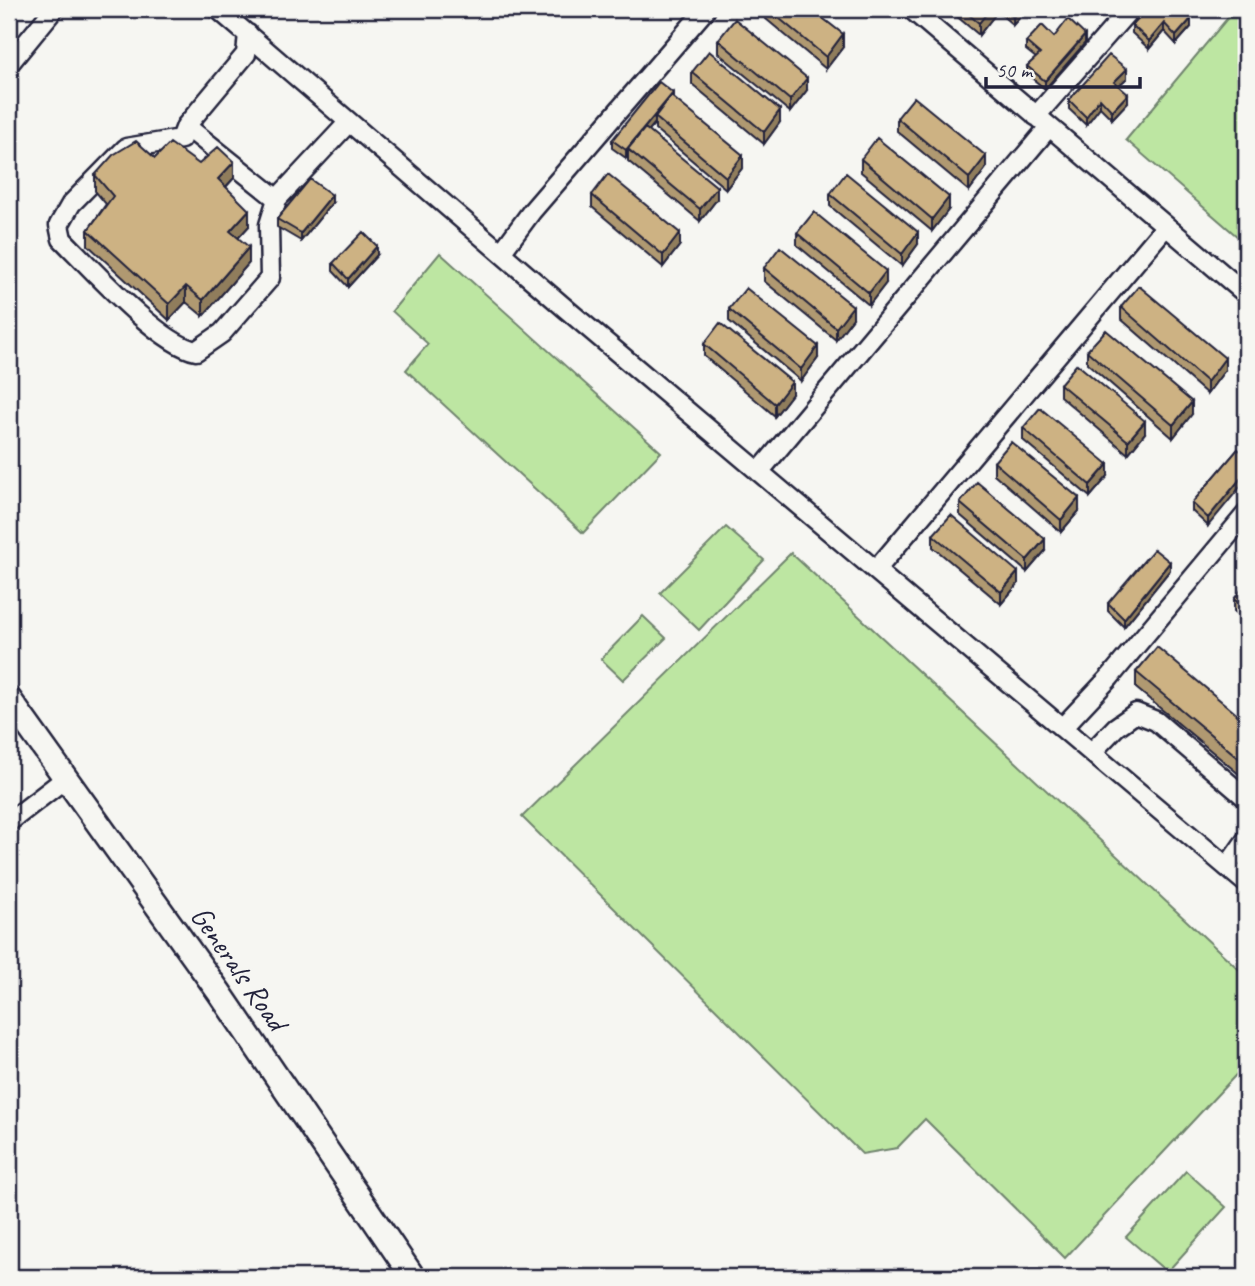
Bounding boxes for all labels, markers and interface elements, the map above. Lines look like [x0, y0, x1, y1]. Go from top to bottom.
scale bar [986, 46, 1140, 90]
text: 50 m [996, 57, 1034, 83]
street label: Generals Road [182, 898, 298, 1041]

